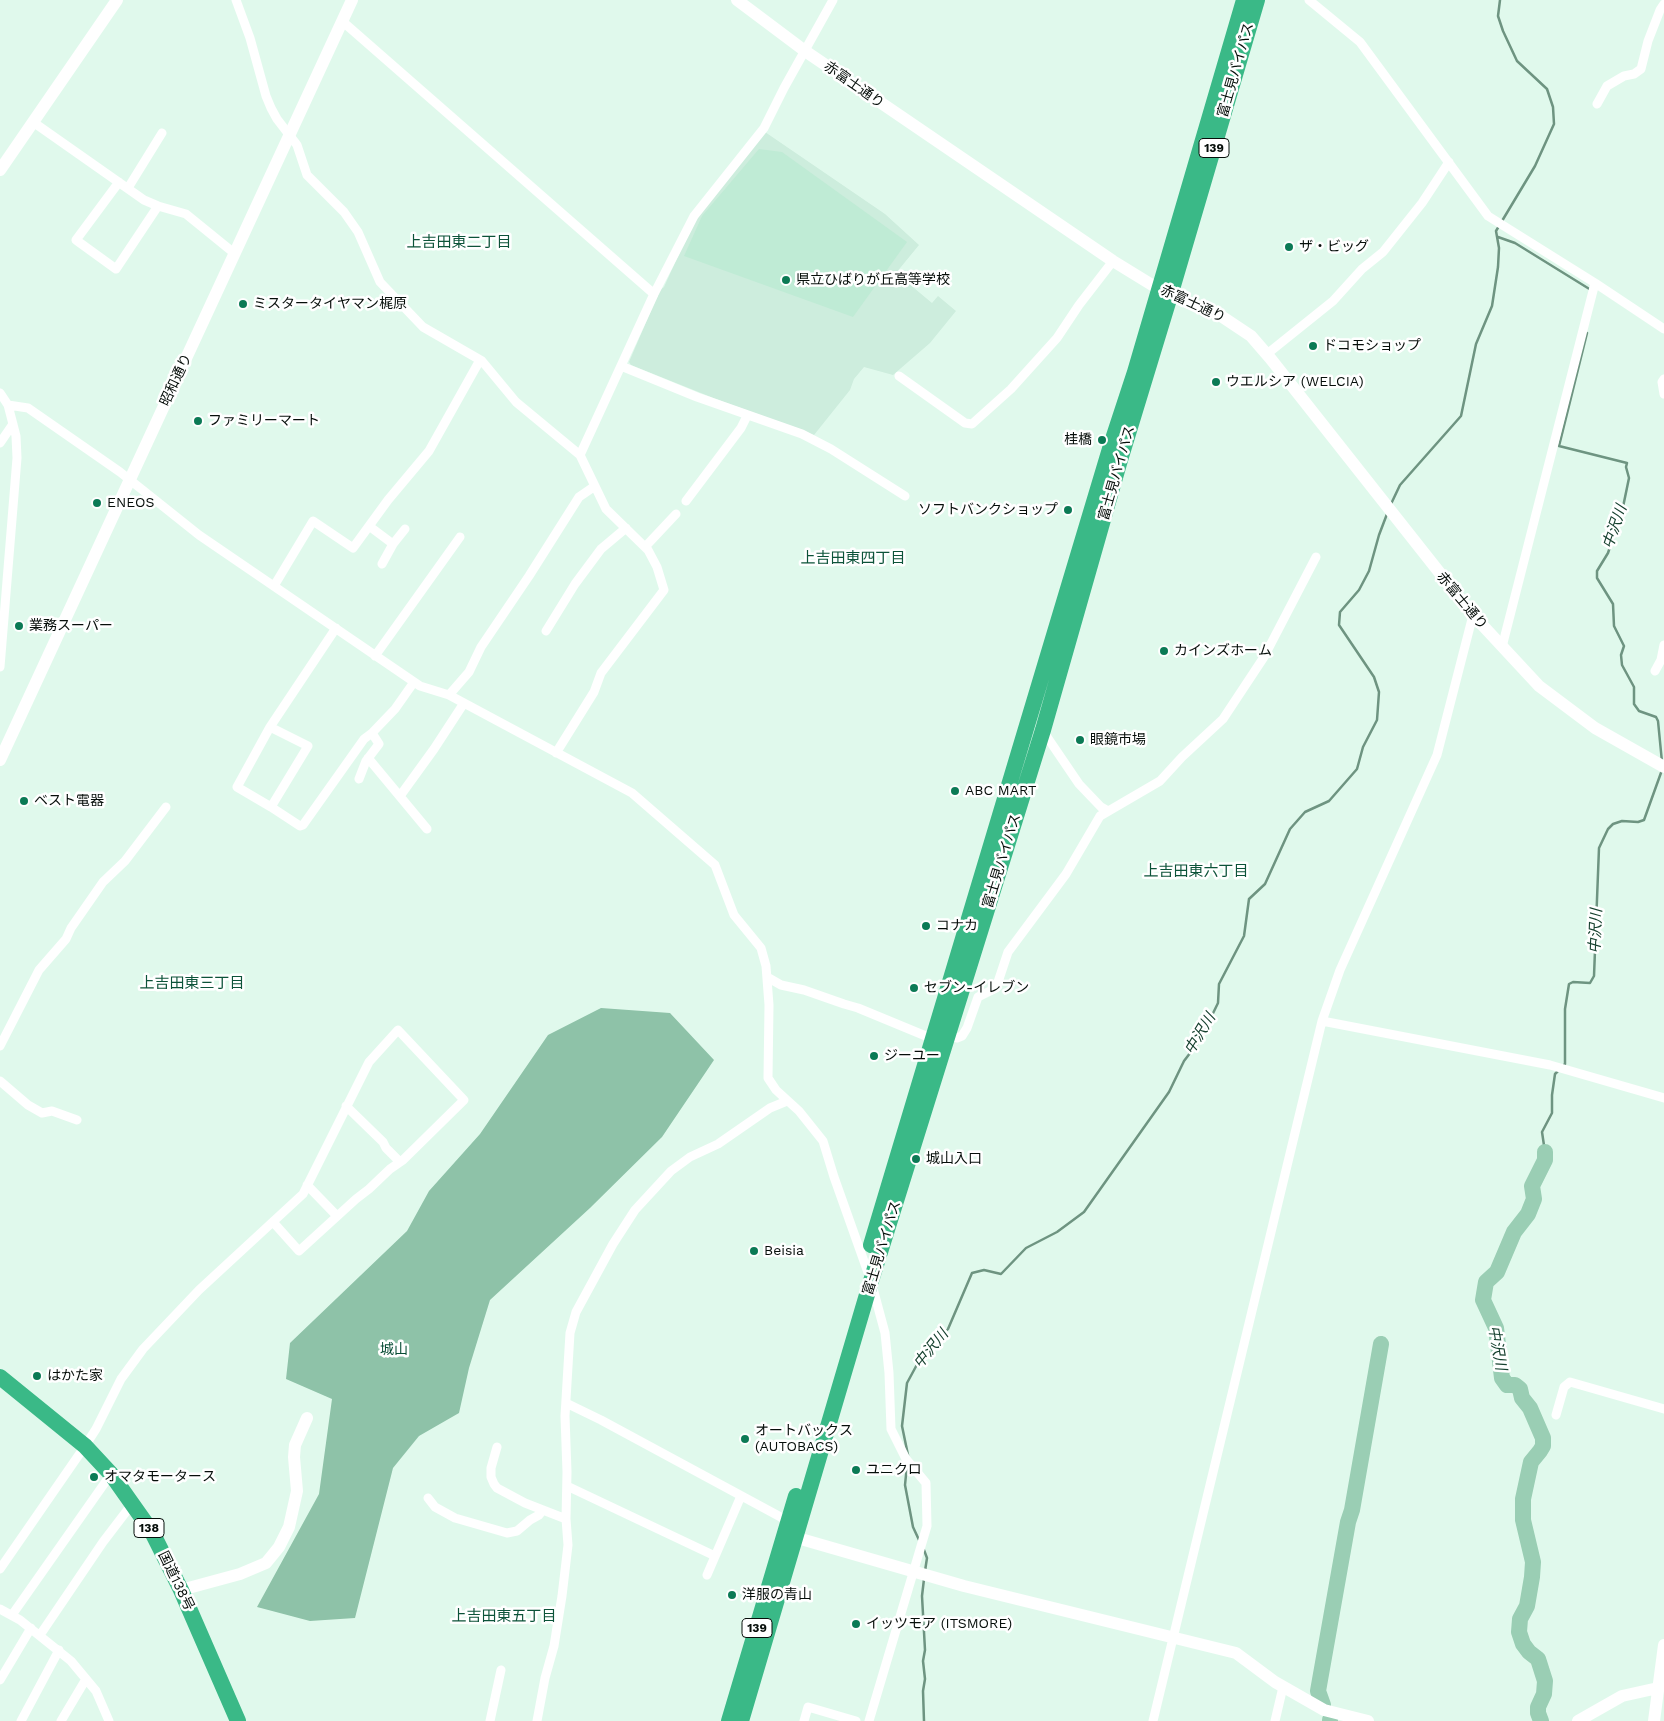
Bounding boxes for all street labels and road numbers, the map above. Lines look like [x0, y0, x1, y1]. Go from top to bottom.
street label: 富士見バイパス [1214, 21, 1258, 119]
street label: 赤富士通り [821, 58, 887, 112]
road number: 139 [1199, 138, 1229, 158]
street label: 赤富士通り [1158, 282, 1228, 326]
street label: 昭和通り [157, 351, 195, 409]
street label: 富士見バイパス [1095, 424, 1139, 522]
street label: 赤富士通り [1433, 569, 1491, 633]
street label: 富士見バイパス [980, 812, 1024, 910]
street label: 富士見バイパス [860, 1199, 904, 1297]
road number: 138 [134, 1519, 164, 1538]
street label: 国道138号 [154, 1548, 198, 1614]
road number: 139 [742, 1619, 772, 1638]

